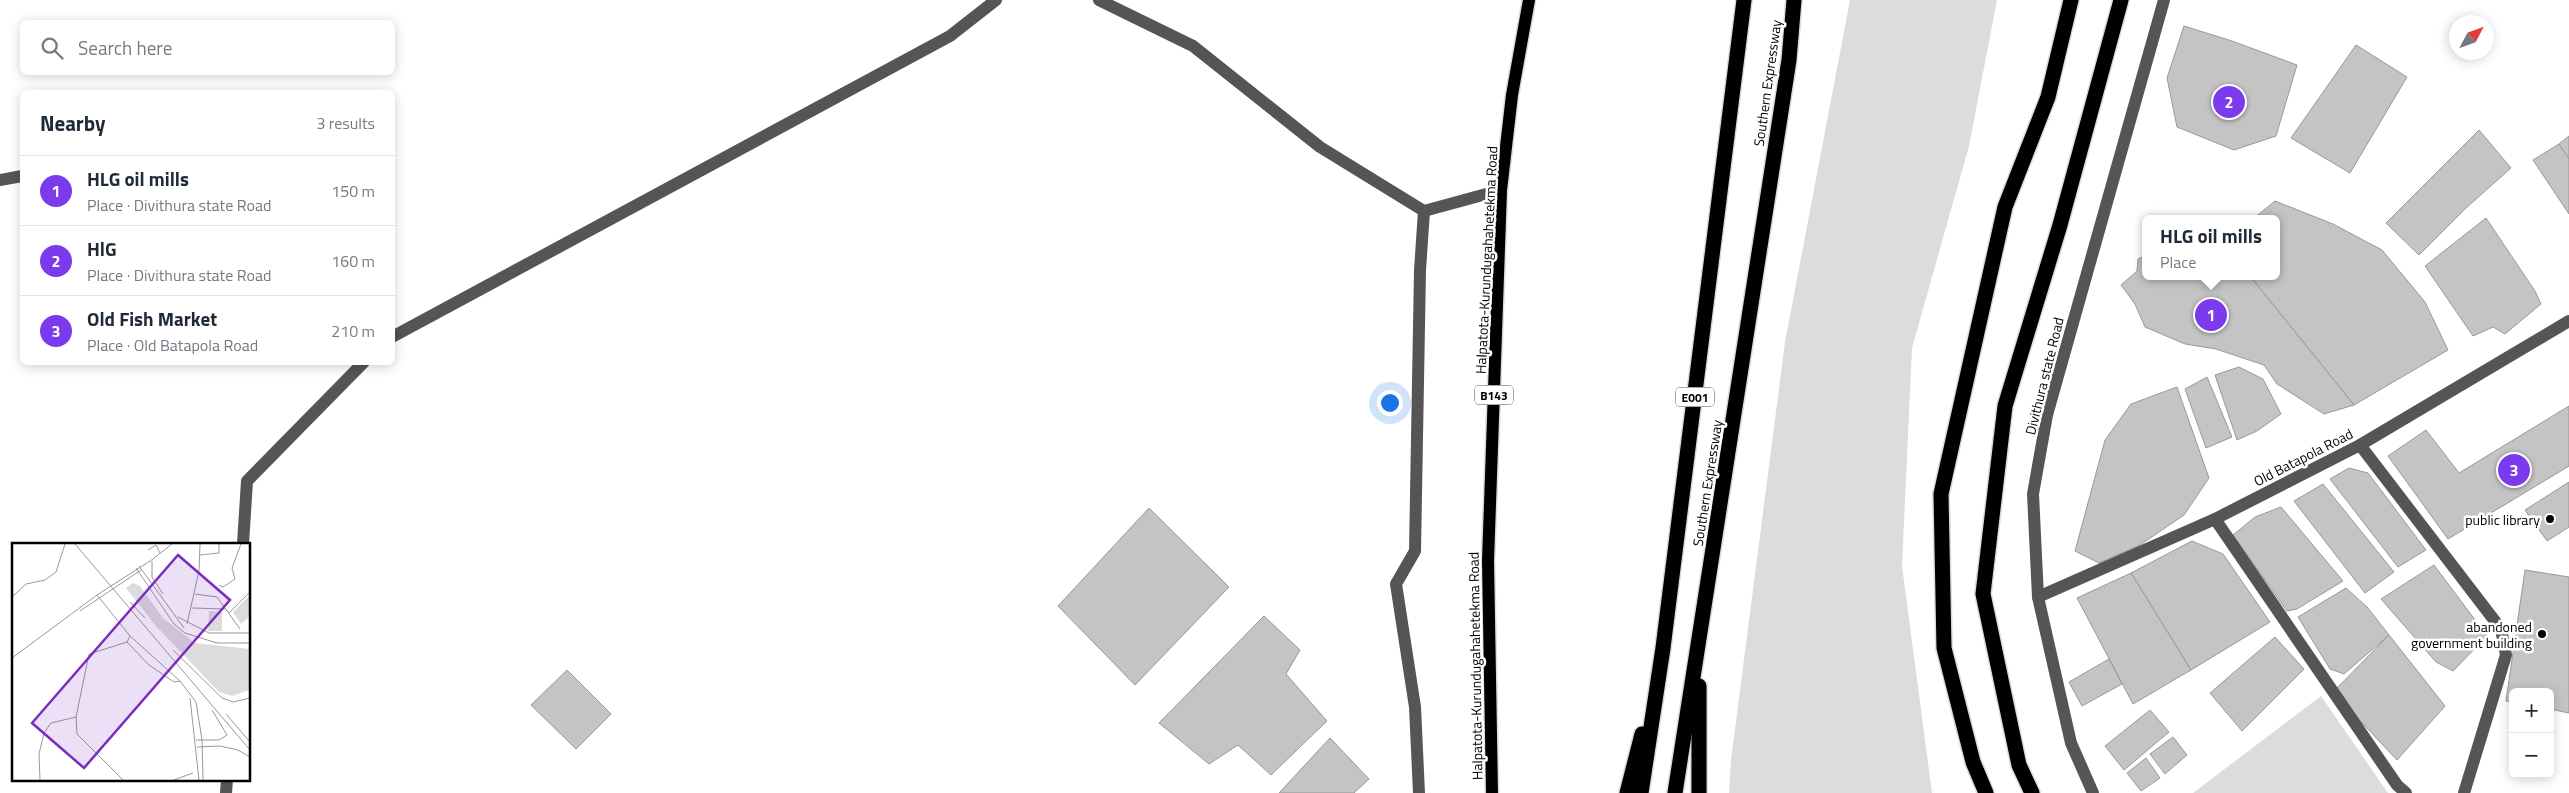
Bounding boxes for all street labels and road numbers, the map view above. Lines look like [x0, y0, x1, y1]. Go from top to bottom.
street label: Southern Expressway [1748, 18, 1786, 148]
street label: Halpatota-Kurundugahahetekma Road [1470, 145, 1502, 375]
street label: Divithura state Road [2019, 315, 2069, 437]
road number: B143 [1475, 386, 1513, 404]
road number: E001 [1676, 388, 1714, 407]
street label: Southern Expressway [1687, 418, 1727, 548]
street label: Old Batapola Road [2250, 423, 2356, 491]
street label: Halpatota-Kurundugahahetekma Road [1463, 552, 1487, 780]

